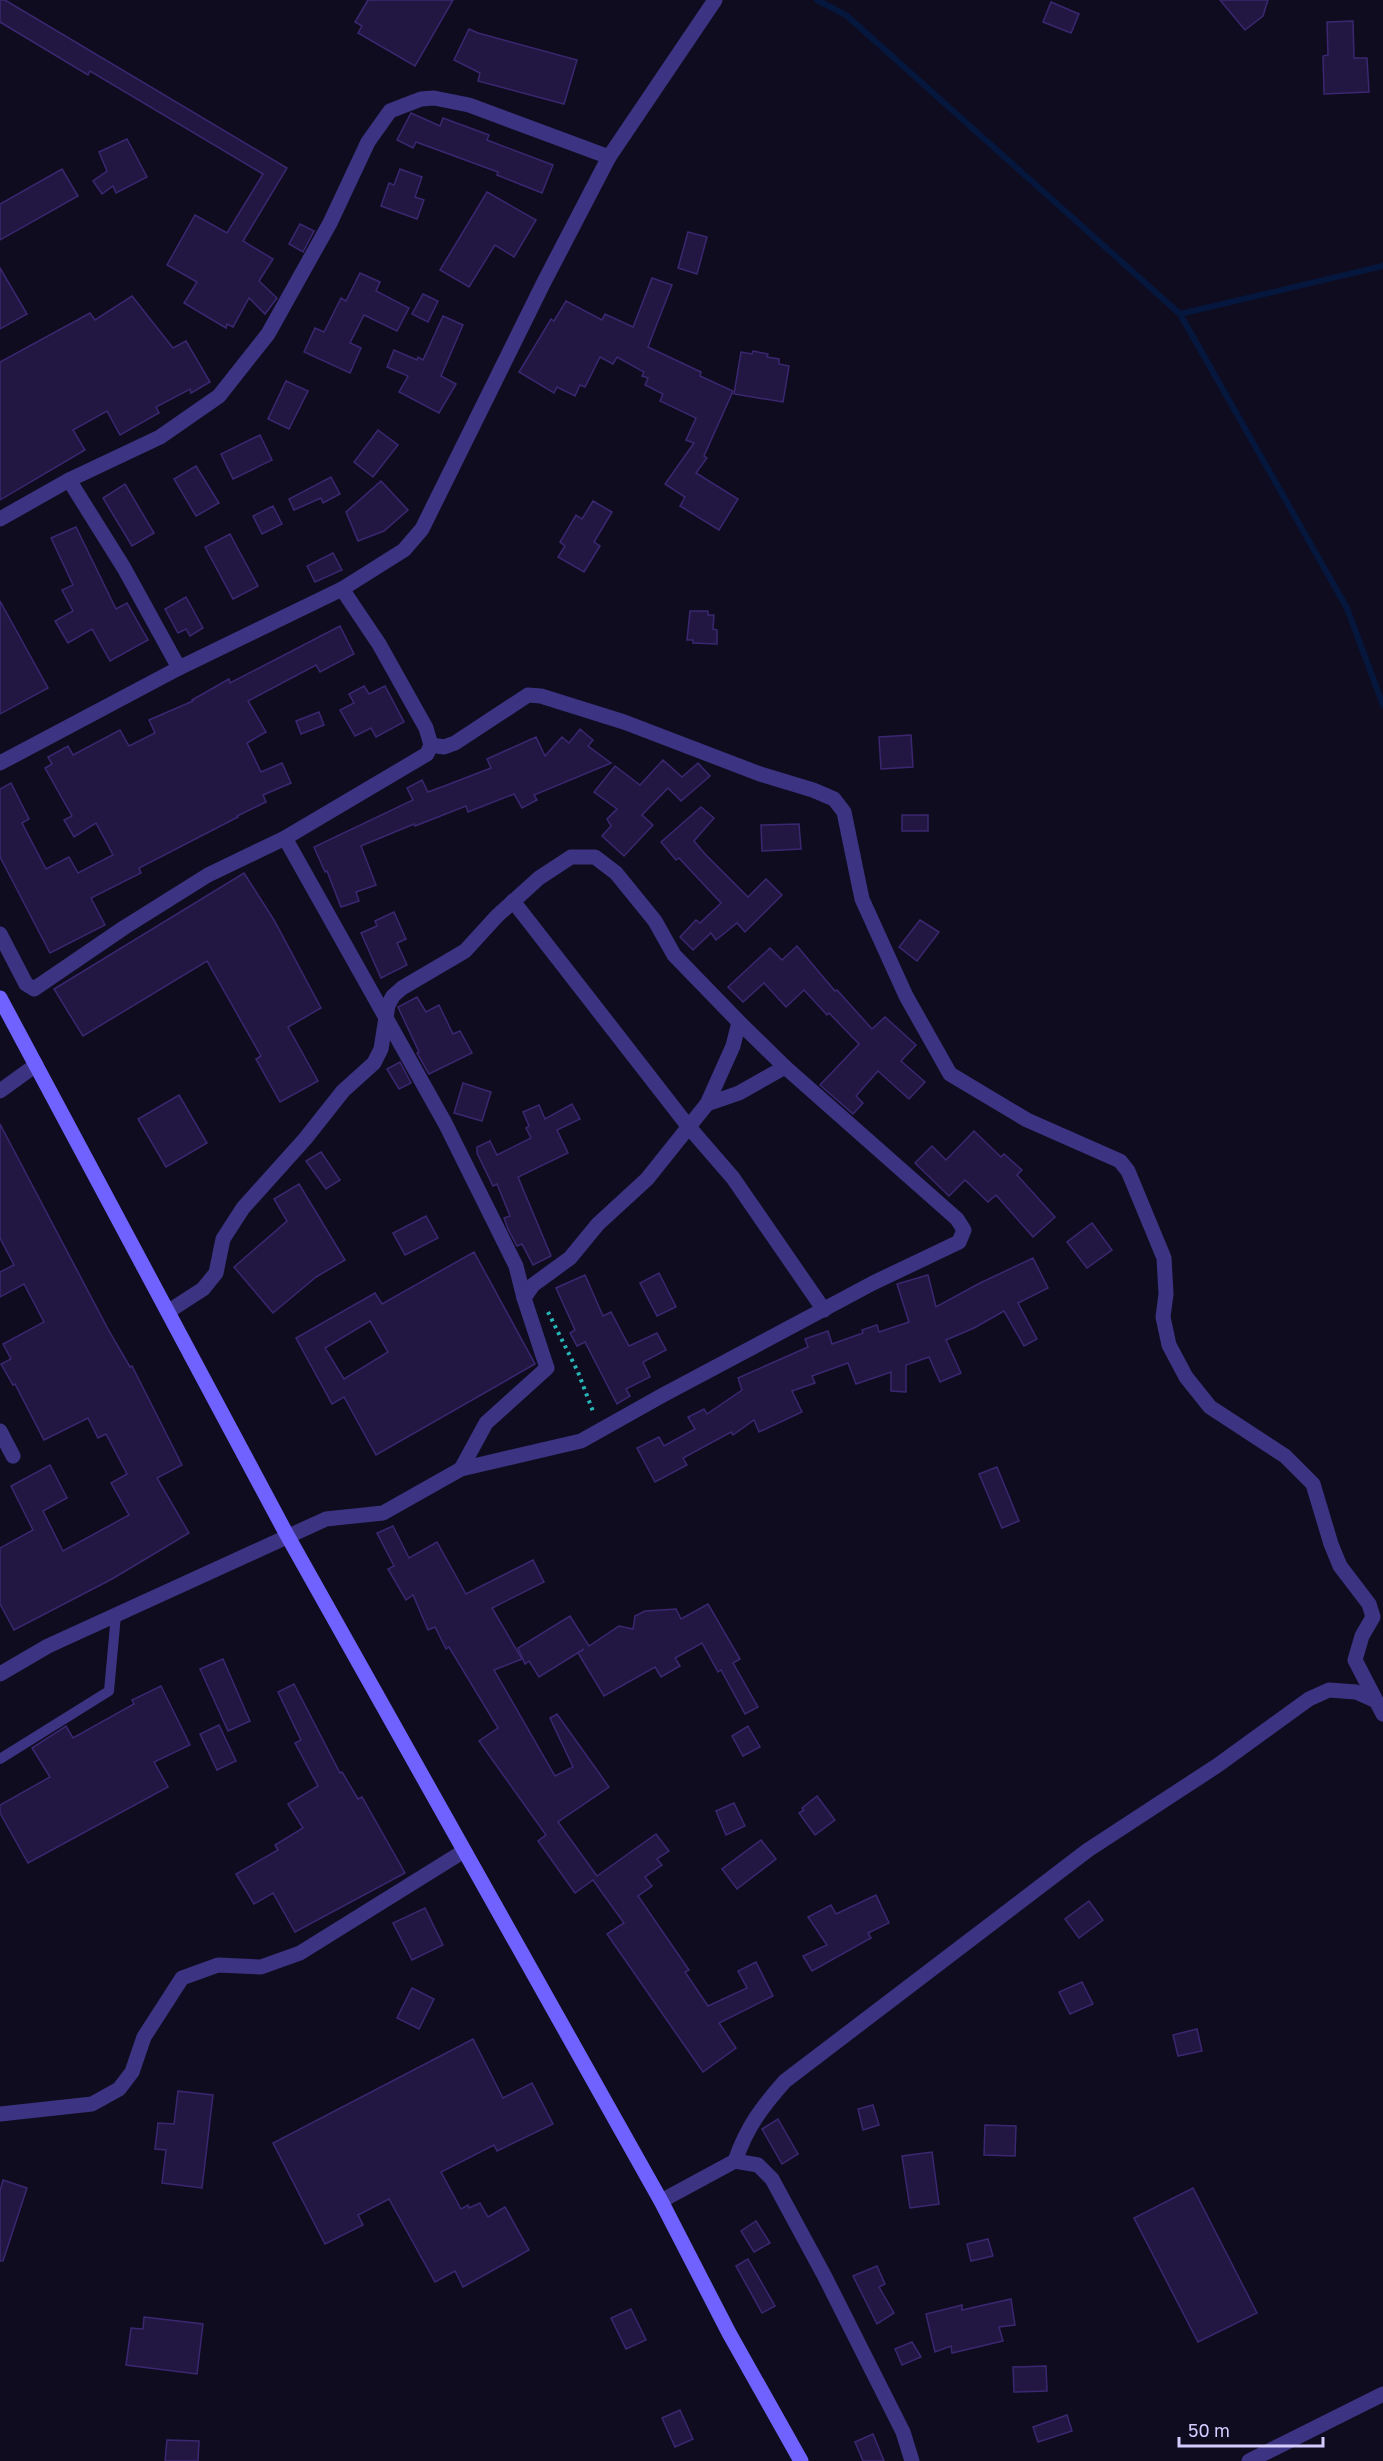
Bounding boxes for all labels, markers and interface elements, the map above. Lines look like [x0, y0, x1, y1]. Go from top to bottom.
scale bar [1179, 2410, 1323, 2448]
text: 50 m [1188, 2419, 1230, 2441]

